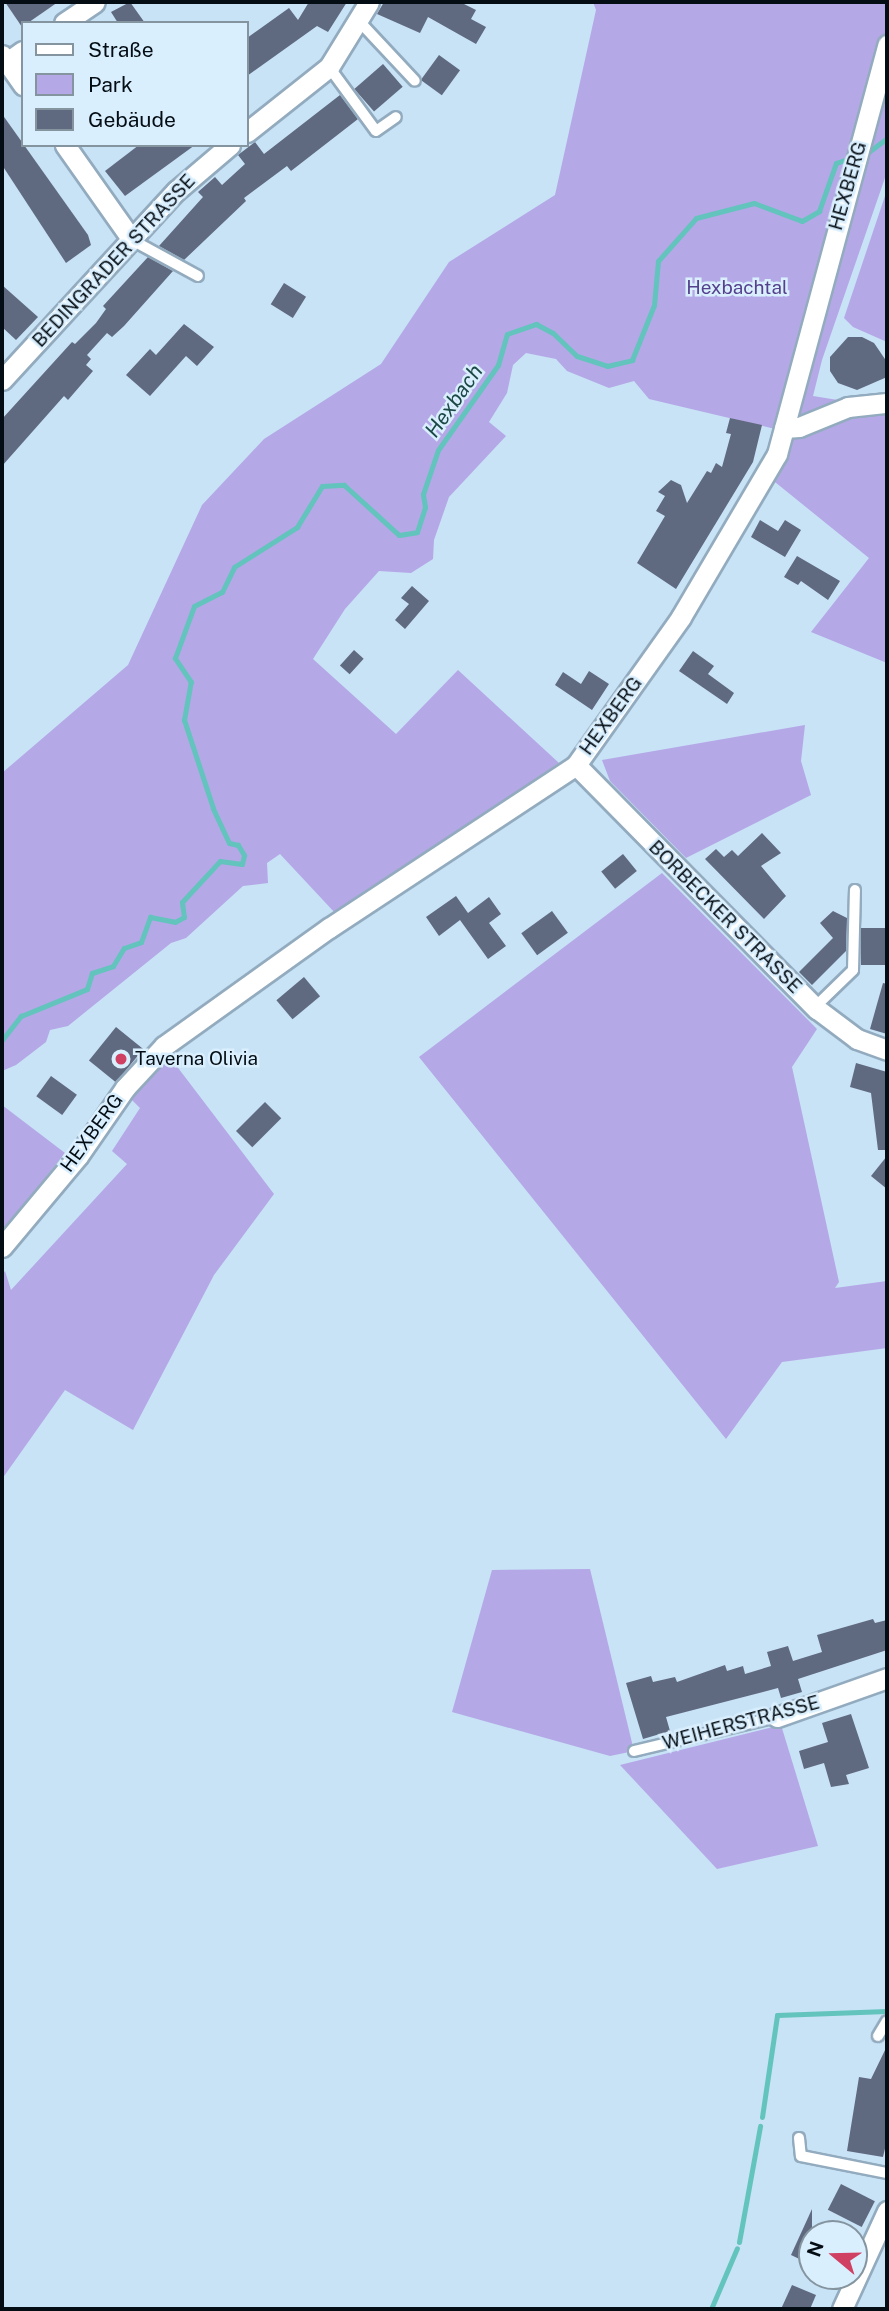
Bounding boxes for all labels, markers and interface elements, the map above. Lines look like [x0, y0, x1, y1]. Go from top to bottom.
legend [21, 21, 248, 147]
text: Straße [88, 37, 154, 62]
text: Park [88, 72, 133, 97]
text: Gebäude [88, 107, 176, 132]
street label: HEXBERG [824, 139, 872, 233]
street label: BEDINGRADER STRASSE [28, 170, 200, 352]
park label: Hexbachtal [686, 277, 788, 299]
water label: Hexbach [420, 360, 488, 442]
street label: HEXBERG [575, 672, 647, 760]
street label: BORBECKER STRASSE [644, 836, 806, 998]
place label: Taverna Olivia [135, 1048, 258, 1070]
marker: Taverna Olivia [113, 1051, 129, 1067]
street label: HEXBERG [56, 1089, 128, 1177]
street label: WEIHERSTRASSE [660, 1691, 822, 1755]
north arrow [798, 2220, 868, 2290]
text: N [802, 2238, 828, 2259]

